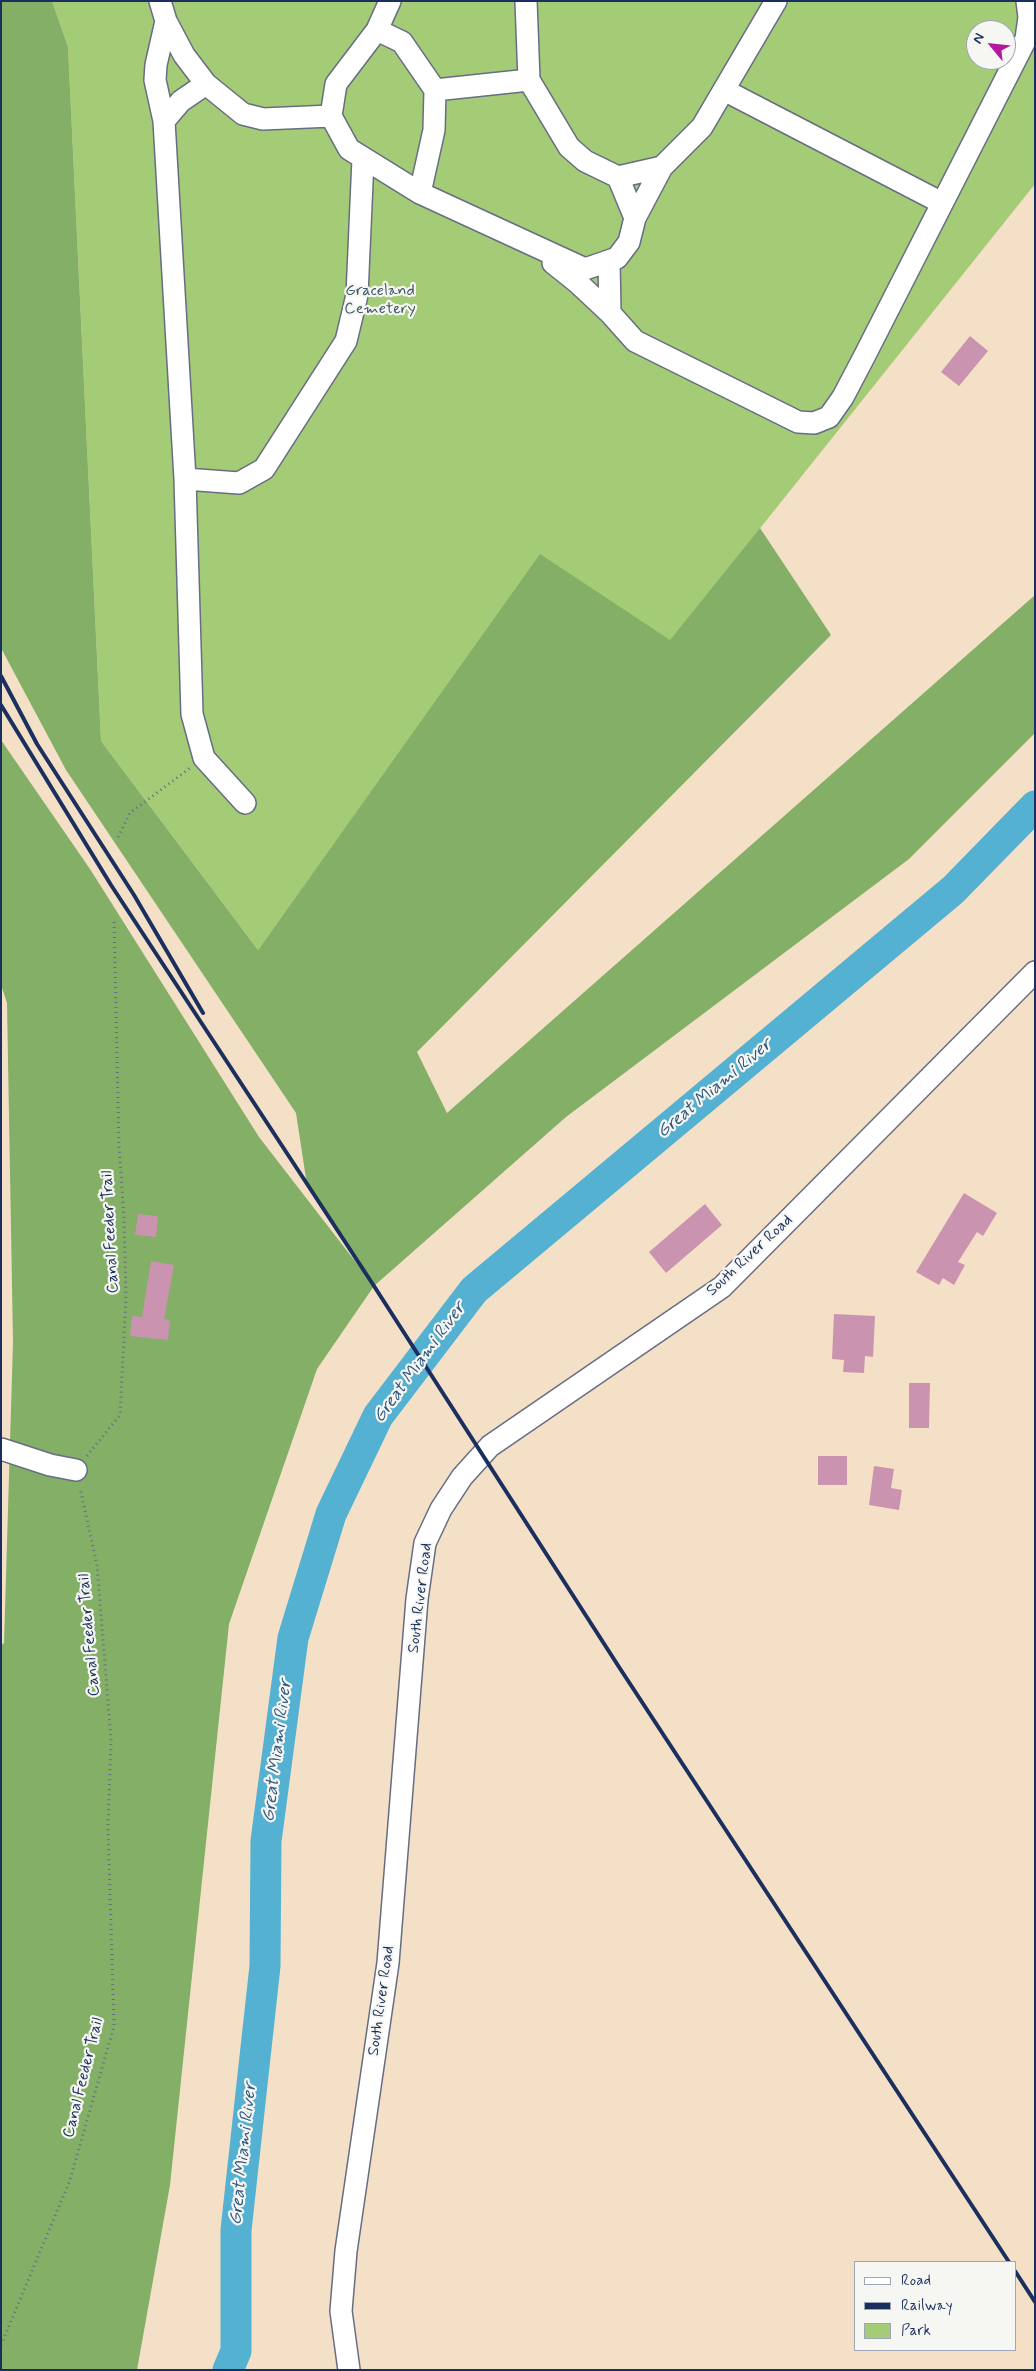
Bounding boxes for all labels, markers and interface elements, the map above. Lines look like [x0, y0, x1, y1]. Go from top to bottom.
north arrow [966, 20, 1016, 70]
text: N [968, 30, 989, 47]
park label: Graceland Cemetery [344, 282, 416, 320]
water label: Great Miami River [653, 1035, 777, 1143]
street label: Canal Feeder Trail [98, 1170, 124, 1294]
street label: South River Road [703, 1211, 797, 1301]
water label: Great Miami River [369, 1299, 471, 1427]
street label: South River Road [405, 1542, 437, 1654]
street label: Canal Feeder Trail [75, 1573, 105, 1697]
water label: Great Miami River [259, 1679, 297, 1823]
street label: South River Road [365, 1945, 399, 2057]
street label: Canal Feeder Trail [60, 2016, 108, 2140]
water label: Great Miami River [226, 2082, 262, 2226]
legend [854, 2261, 1016, 2351]
text: Road [901, 2271, 931, 2291]
text: Railway [901, 2296, 953, 2316]
text: Park [901, 2321, 931, 2341]

